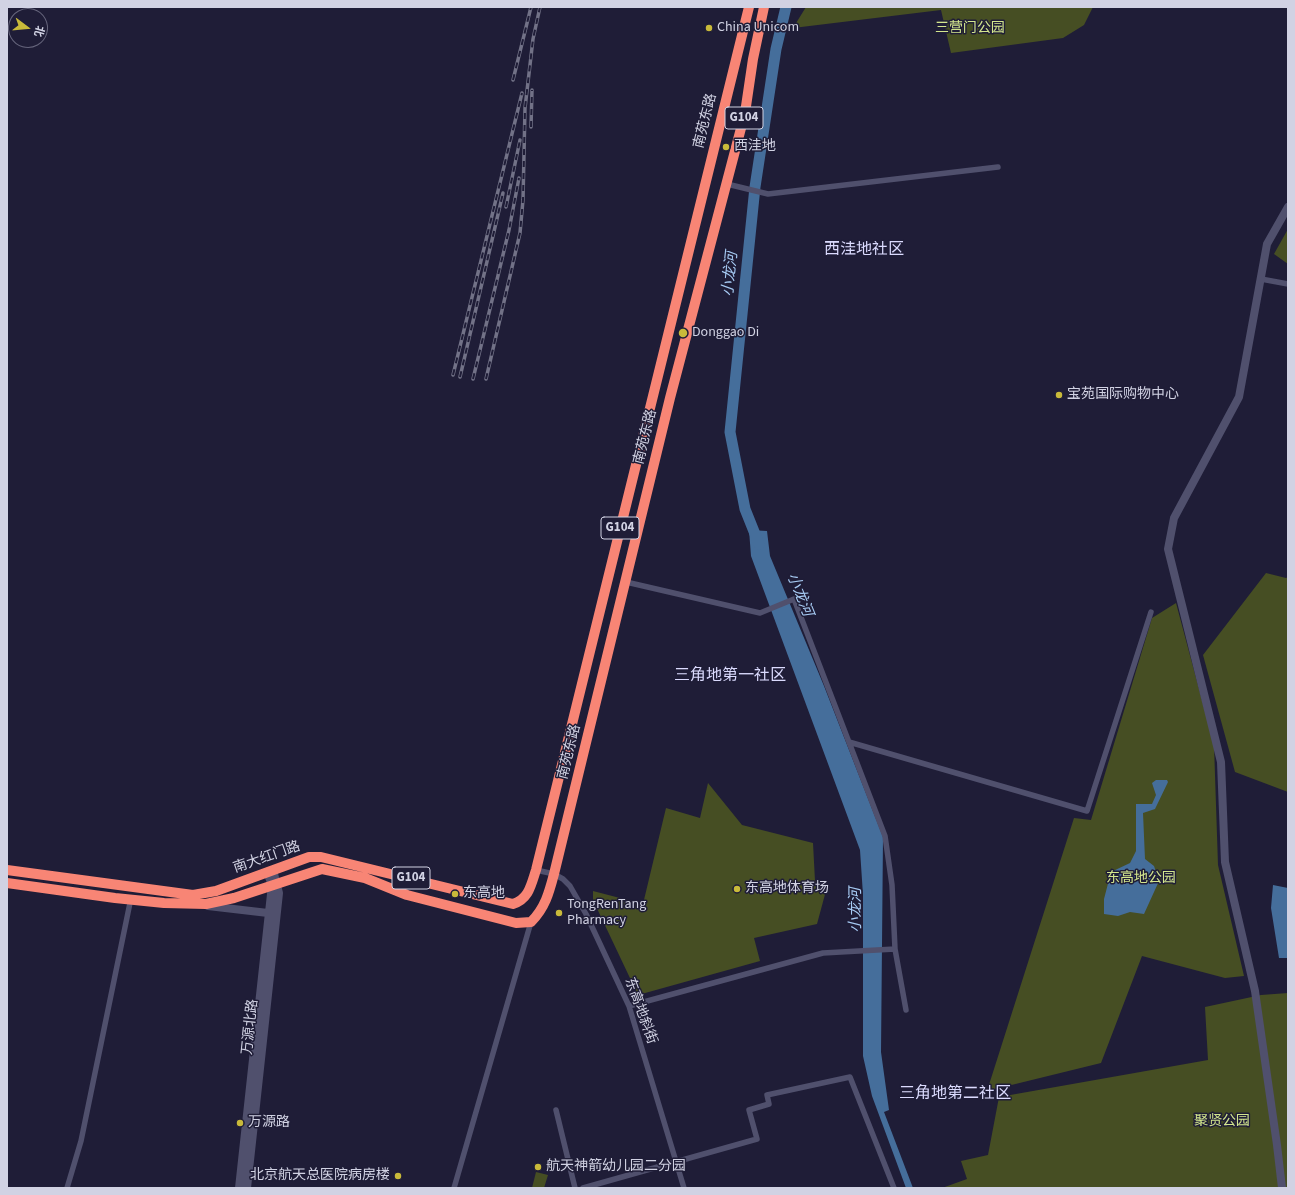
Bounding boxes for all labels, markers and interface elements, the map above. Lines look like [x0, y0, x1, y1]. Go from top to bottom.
north arrow [8, 8, 48, 48]
place label: China Unicom [717, 20, 799, 36]
park label: 三营门公园 [935, 21, 1005, 37]
marker: China Unicom [704, 23, 714, 33]
text: 北 [30, 24, 48, 39]
street label: 南苑东路 [691, 92, 721, 150]
road number: G104 [725, 107, 763, 129]
place label: 西洼地 [734, 139, 776, 155]
marker: 西洼地 [721, 142, 731, 152]
district label: 西洼地社区 [824, 240, 904, 260]
water label: 小龙河 [720, 251, 742, 297]
place label: Donggao Di [692, 325, 759, 341]
marker: Donggao Di [677, 327, 689, 339]
place label: 宝苑国际购物中心 [1067, 387, 1179, 403]
marker: 宝苑国际购物中心 [1054, 390, 1064, 400]
street label: 南苑东路 [631, 408, 661, 466]
road number: G104 [601, 517, 639, 539]
water label: 小龙河 [782, 571, 816, 619]
district label: 三角地第一社区 [674, 666, 786, 686]
street label: 南苑东路 [555, 723, 585, 781]
street label: 南大红门路 [231, 839, 303, 877]
road number: G104 [392, 867, 430, 889]
park label: 东高地公园 [1106, 871, 1176, 887]
place label: 东高地体育场 [745, 881, 829, 897]
marker: 东高地体育场 [732, 884, 742, 894]
place label: 东高地 [463, 886, 505, 902]
water label: 小龙河 [848, 888, 866, 932]
marker: 东高地 [450, 889, 460, 899]
place label: TongRenTang Pharmacy [567, 897, 646, 930]
marker: TongRenTang Pharmacy [554, 908, 564, 918]
street label: 东高地斜街 [620, 975, 660, 1047]
street label: 万源北路 [240, 998, 262, 1056]
district label: 三角地第二社区 [899, 1084, 1011, 1104]
park label: 聚贤公园 [1194, 1114, 1250, 1130]
place label: 万源路 [248, 1115, 290, 1131]
marker: 万源路 [235, 1118, 245, 1128]
place label: 航天神箭幼儿园二分园 [546, 1159, 686, 1175]
marker: 航天神箭幼儿园二分园 [533, 1162, 543, 1172]
place label: 北京航天总医院病房楼 [250, 1168, 390, 1184]
marker: 北京航天总医院病房楼 [393, 1171, 403, 1181]

